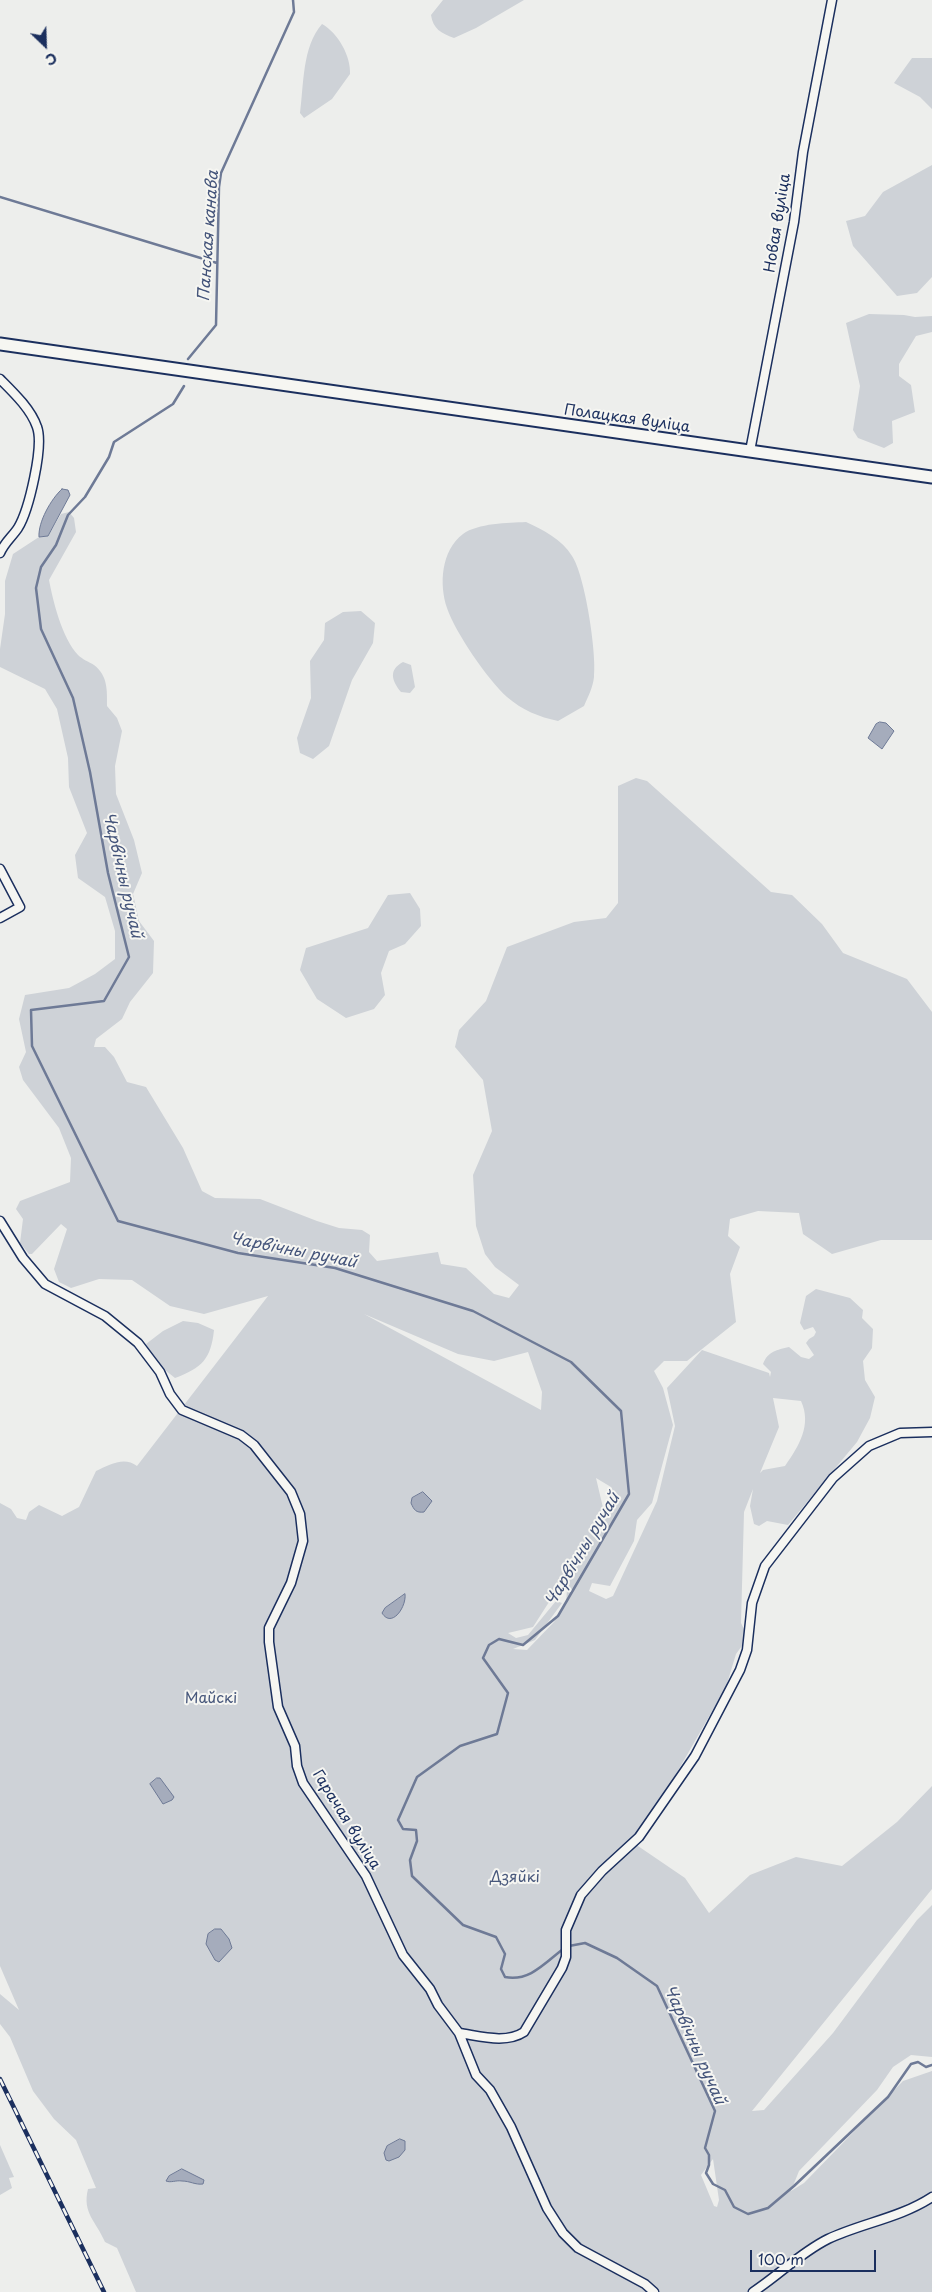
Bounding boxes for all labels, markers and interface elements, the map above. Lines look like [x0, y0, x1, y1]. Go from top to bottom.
north arrow [20, 20, 70, 70]
text: С [42, 47, 60, 71]
water label: Панская канава [195, 170, 223, 302]
street label: Новая вуліца [761, 172, 795, 274]
street label: Полацкая вуліца [563, 401, 691, 437]
water label: Чарвічны ручай [98, 810, 146, 940]
water label: Чарвічны ручай [228, 1229, 358, 1273]
water label: Чарвічны ручай [542, 1490, 624, 1610]
park label: Майскі [185, 1690, 237, 1708]
street label: Гарачая вуліца [308, 1767, 384, 1873]
park label: Дзяйкі [490, 1869, 540, 1887]
water label: Чарвічны ручай [659, 1982, 729, 2108]
scale bar [752, 2240, 878, 2272]
text: 100 m [758, 2247, 804, 2270]

